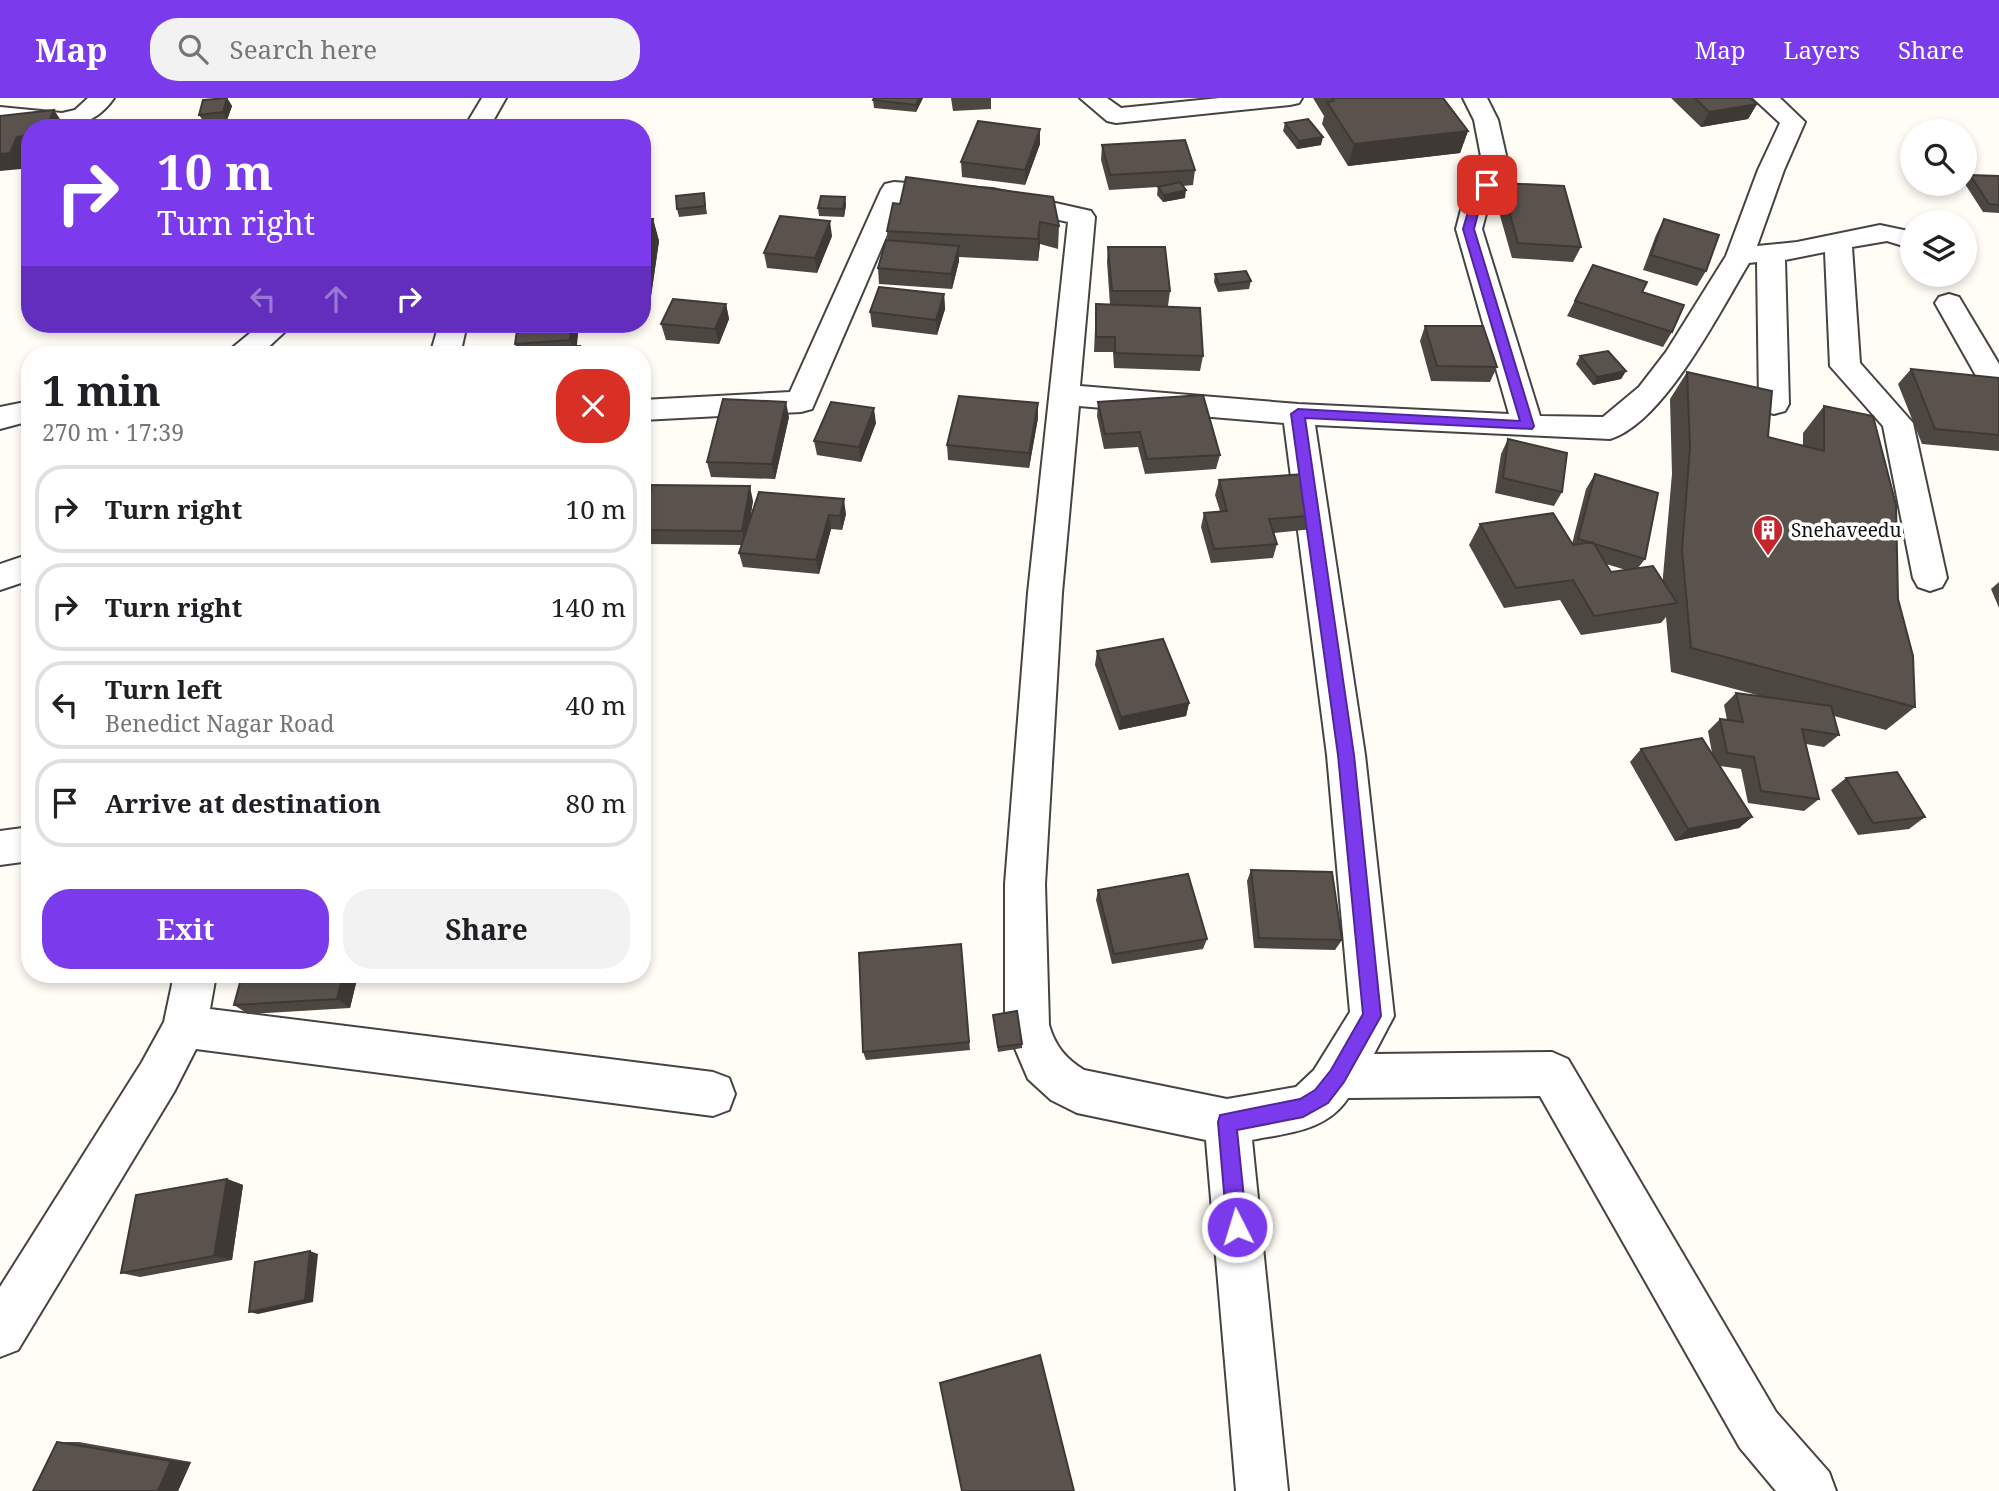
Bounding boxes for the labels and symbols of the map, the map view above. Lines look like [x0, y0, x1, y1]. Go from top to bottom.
pin [1457, 155, 1517, 215]
building icon: Snehaveedu [1751, 513, 1785, 557]
place label: Snehaveedu [1791, 517, 1902, 543]
position arrow [1200, 1190, 1274, 1264]

